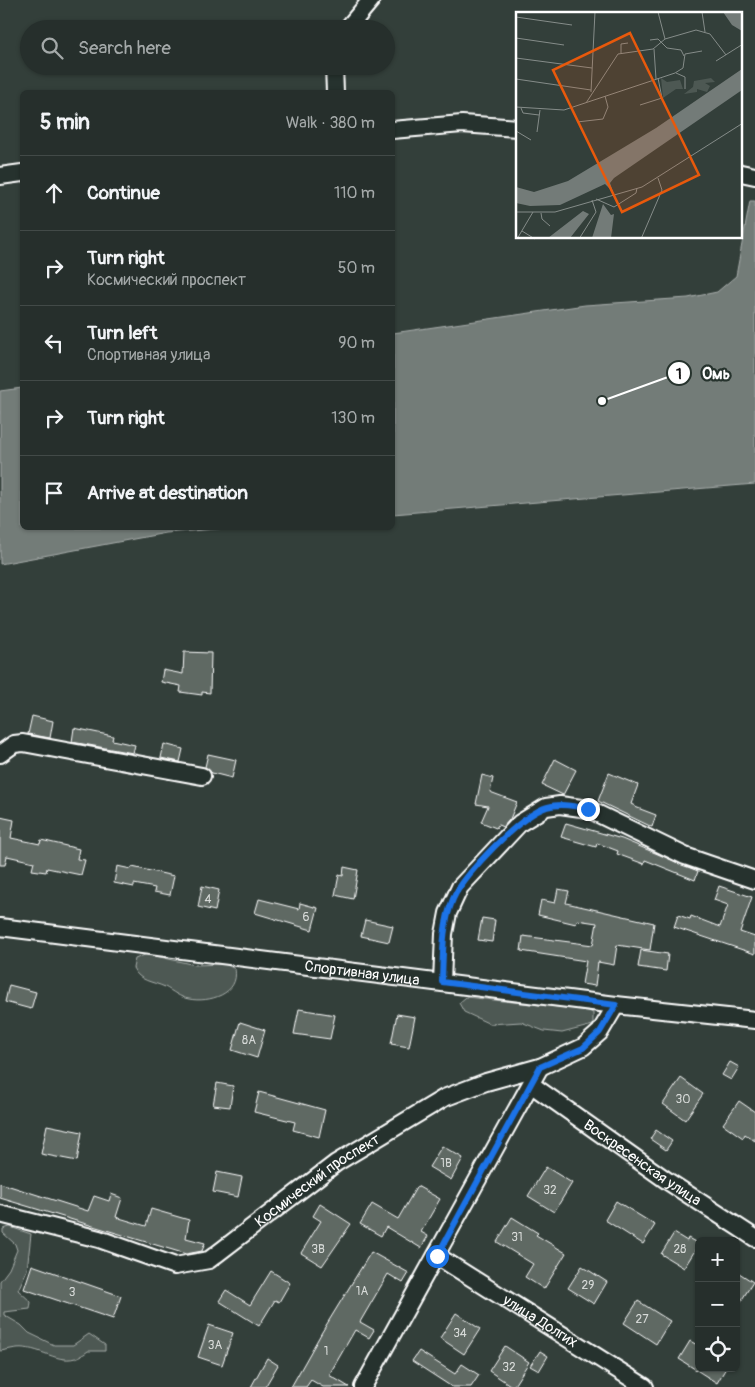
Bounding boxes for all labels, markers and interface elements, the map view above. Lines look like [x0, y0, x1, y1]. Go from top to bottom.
inset map [516, 12, 742, 239]
search box [20, 20, 395, 75]
icon: search [38, 34, 66, 62]
text: Search here [78, 36, 171, 60]
text: 5 min [40, 109, 90, 136]
text: Walk · 380 m [286, 113, 375, 133]
icon: ahead [40, 179, 68, 207]
text: Continue [87, 181, 160, 205]
text: 110 m [334, 183, 375, 203]
text: Turn right [87, 246, 165, 270]
icon: right [40, 254, 68, 282]
text: 50 m [338, 258, 375, 278]
text: Космический проспект [87, 270, 246, 290]
text: Turn left [87, 321, 157, 345]
icon: left [40, 329, 68, 357]
text: 90 m [338, 333, 375, 353]
text: Спортивная улица [87, 345, 210, 365]
callout: Омь [667, 358, 740, 389]
text: Омь [702, 364, 730, 384]
text: 1 [676, 365, 682, 384]
icon: right [40, 404, 68, 432]
text: Turn right [87, 406, 165, 430]
text: 130 m [331, 408, 375, 428]
icon: arrive [40, 479, 68, 507]
text: Arrive at destination [87, 481, 248, 505]
route end [577, 798, 600, 821]
house number: 4 [205, 892, 212, 907]
house number: 6 [303, 910, 310, 925]
street label: Спортивная улица [303, 956, 421, 990]
house number: 8А [242, 1033, 256, 1048]
house number: 30 [676, 1092, 690, 1107]
street label: Воскресенская улица [580, 1115, 705, 1210]
street label: Космический проспект [251, 1129, 384, 1231]
house number: 1В [440, 1156, 452, 1171]
house number: 32 [543, 1183, 557, 1198]
house number: 31 [511, 1230, 523, 1245]
map controls [695, 1237, 740, 1372]
button: + [695, 1237, 740, 1282]
house number: 3В [311, 1242, 325, 1257]
house number: 28 [674, 1242, 686, 1257]
route start [426, 1245, 449, 1268]
house number: 29 [582, 1278, 594, 1293]
button: − [695, 1282, 740, 1327]
house number: 1А [356, 1284, 368, 1299]
house number: 3 [69, 1285, 76, 1300]
street label: улица Долгих [498, 1290, 581, 1352]
house number: 27 [635, 1312, 649, 1327]
house number: 34 [453, 1326, 467, 1341]
button: locate [695, 1327, 740, 1372]
house number: 3А [208, 1338, 222, 1353]
house number: 1 [324, 1344, 328, 1359]
house number: 32 [502, 1360, 516, 1375]

